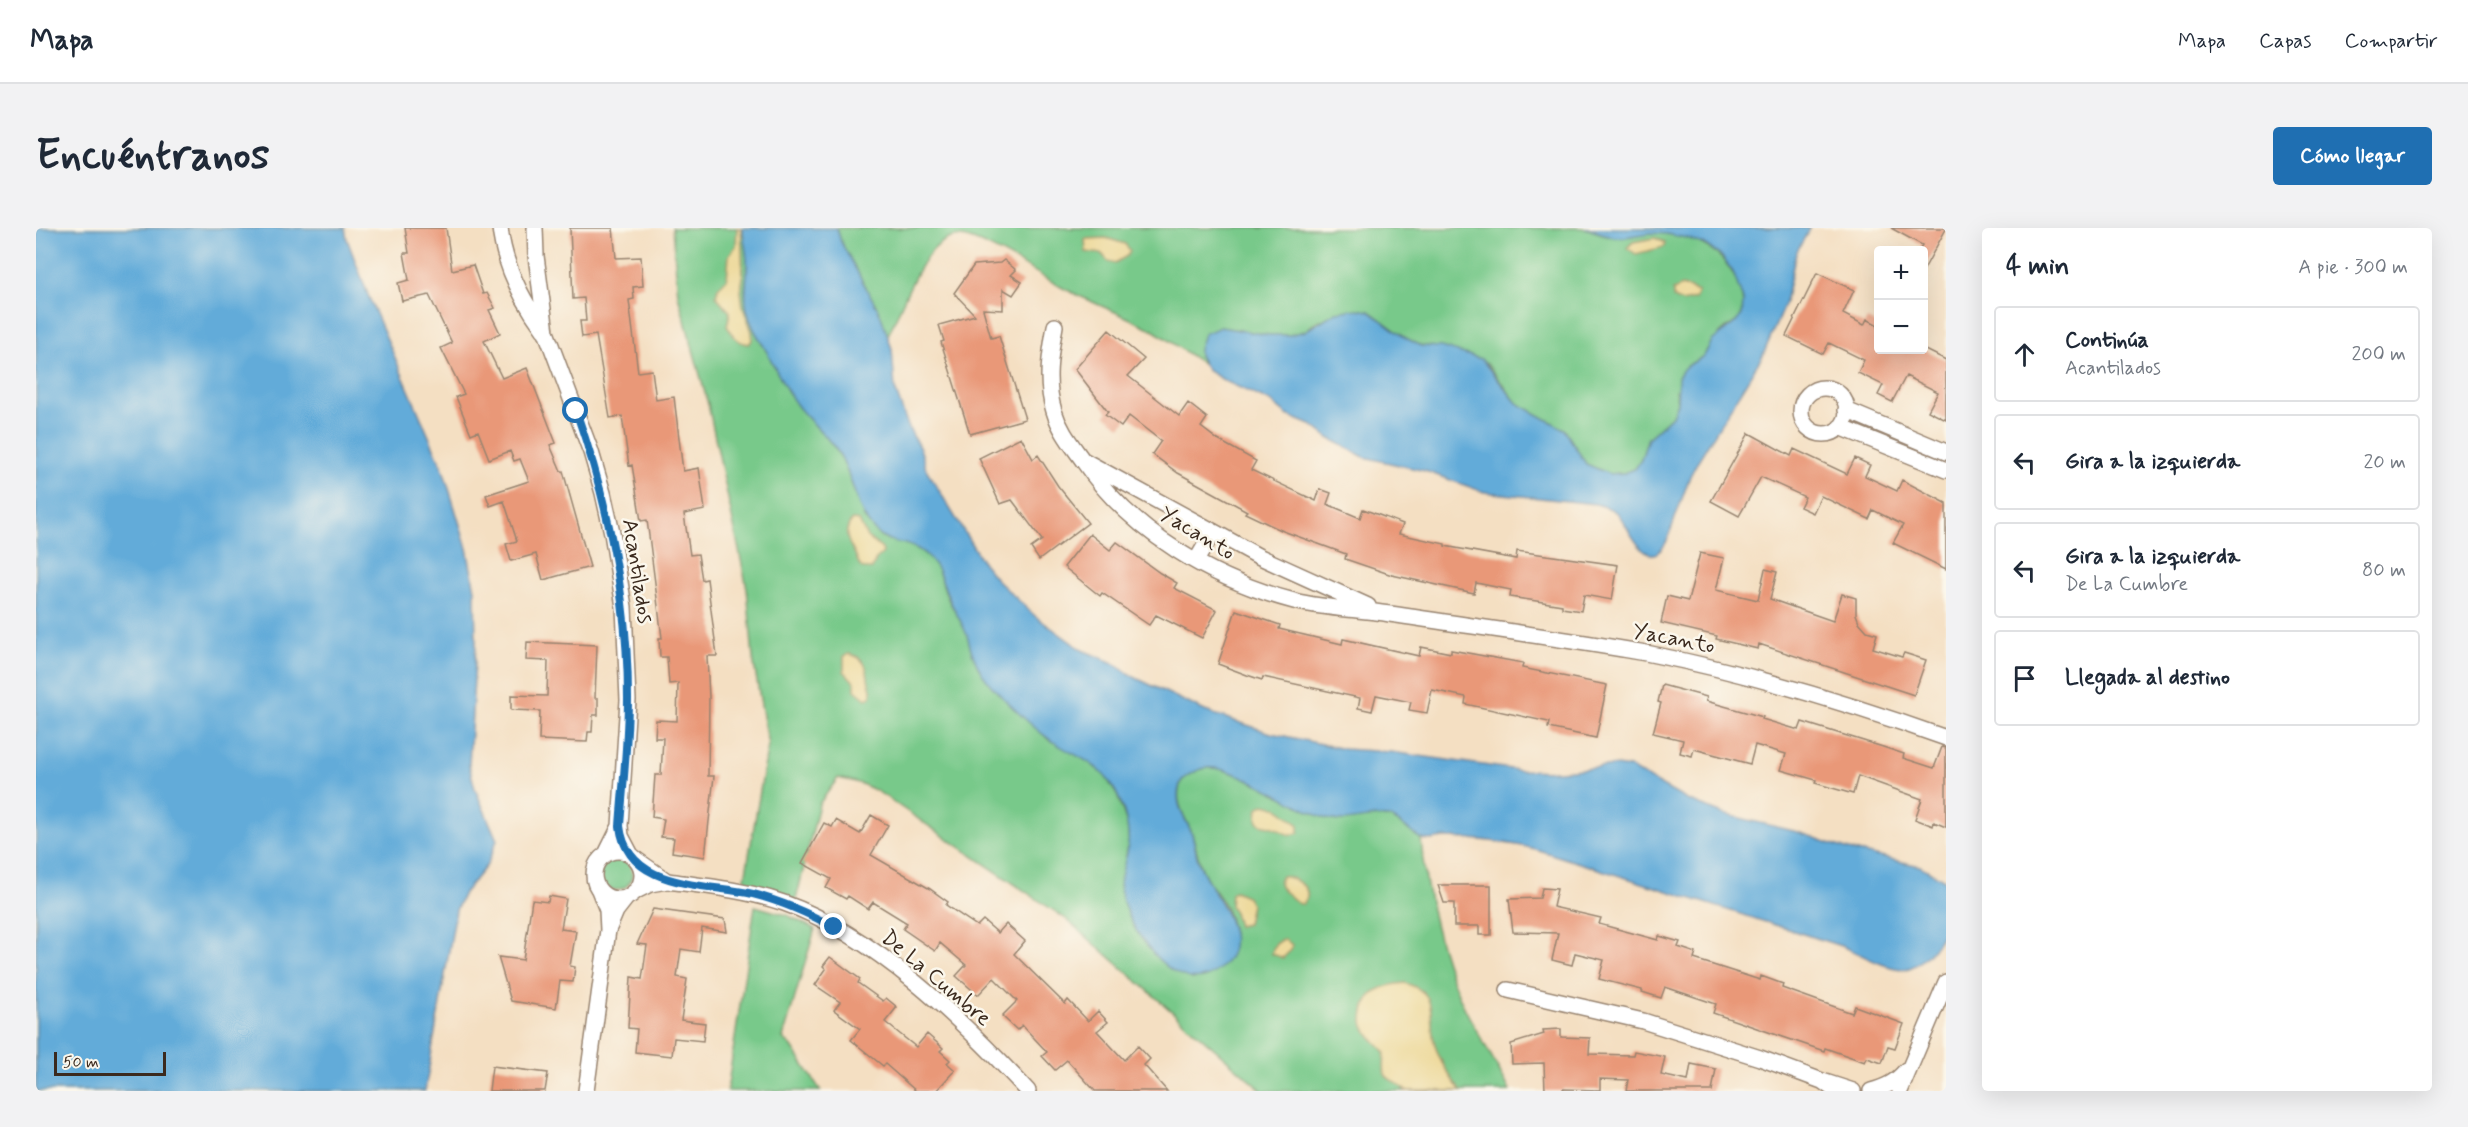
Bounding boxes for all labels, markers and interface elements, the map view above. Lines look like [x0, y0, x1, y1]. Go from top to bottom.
text: Mapa [30, 23, 94, 60]
text: Mapa [2178, 27, 2226, 55]
text: Capas [2259, 27, 2312, 55]
text: Compartir [2345, 27, 2438, 55]
button: Cómo llegar [2273, 127, 2432, 185]
text: Encuéntranos [36, 129, 269, 184]
map controls [1874, 246, 1928, 354]
button: + [1874, 246, 1928, 300]
text: 4 min [2006, 250, 2069, 284]
text: A pie · 300 m [2298, 254, 2408, 281]
button: − [1874, 300, 1928, 354]
text: Continúa [2065, 327, 2149, 355]
icon: ahead [2008, 338, 2041, 371]
text: 200 m [2351, 341, 2406, 368]
text: Acantilados [2065, 355, 2161, 382]
route start [562, 397, 588, 423]
icon: left [2008, 446, 2041, 479]
text: Gira a la izquierda [2065, 448, 2240, 476]
text: 20 m [2363, 449, 2406, 476]
street label: Yacanto [1154, 500, 1240, 567]
street label: Acantilados [615, 517, 659, 626]
text: Gira a la izquierda [2065, 543, 2240, 571]
icon: left [2008, 554, 2041, 587]
text: 80 m [2362, 557, 2406, 584]
text: De La Cumbre [2065, 571, 2188, 598]
street label: Yacanto [1630, 617, 1717, 661]
icon: arrive [2008, 662, 2041, 695]
text: Llegada al destino [2065, 664, 2230, 692]
route end [820, 913, 846, 939]
street label: De La Cumbre [875, 924, 997, 1033]
scale bar [54, 1049, 166, 1076]
text: 50 m [63, 1052, 99, 1073]

